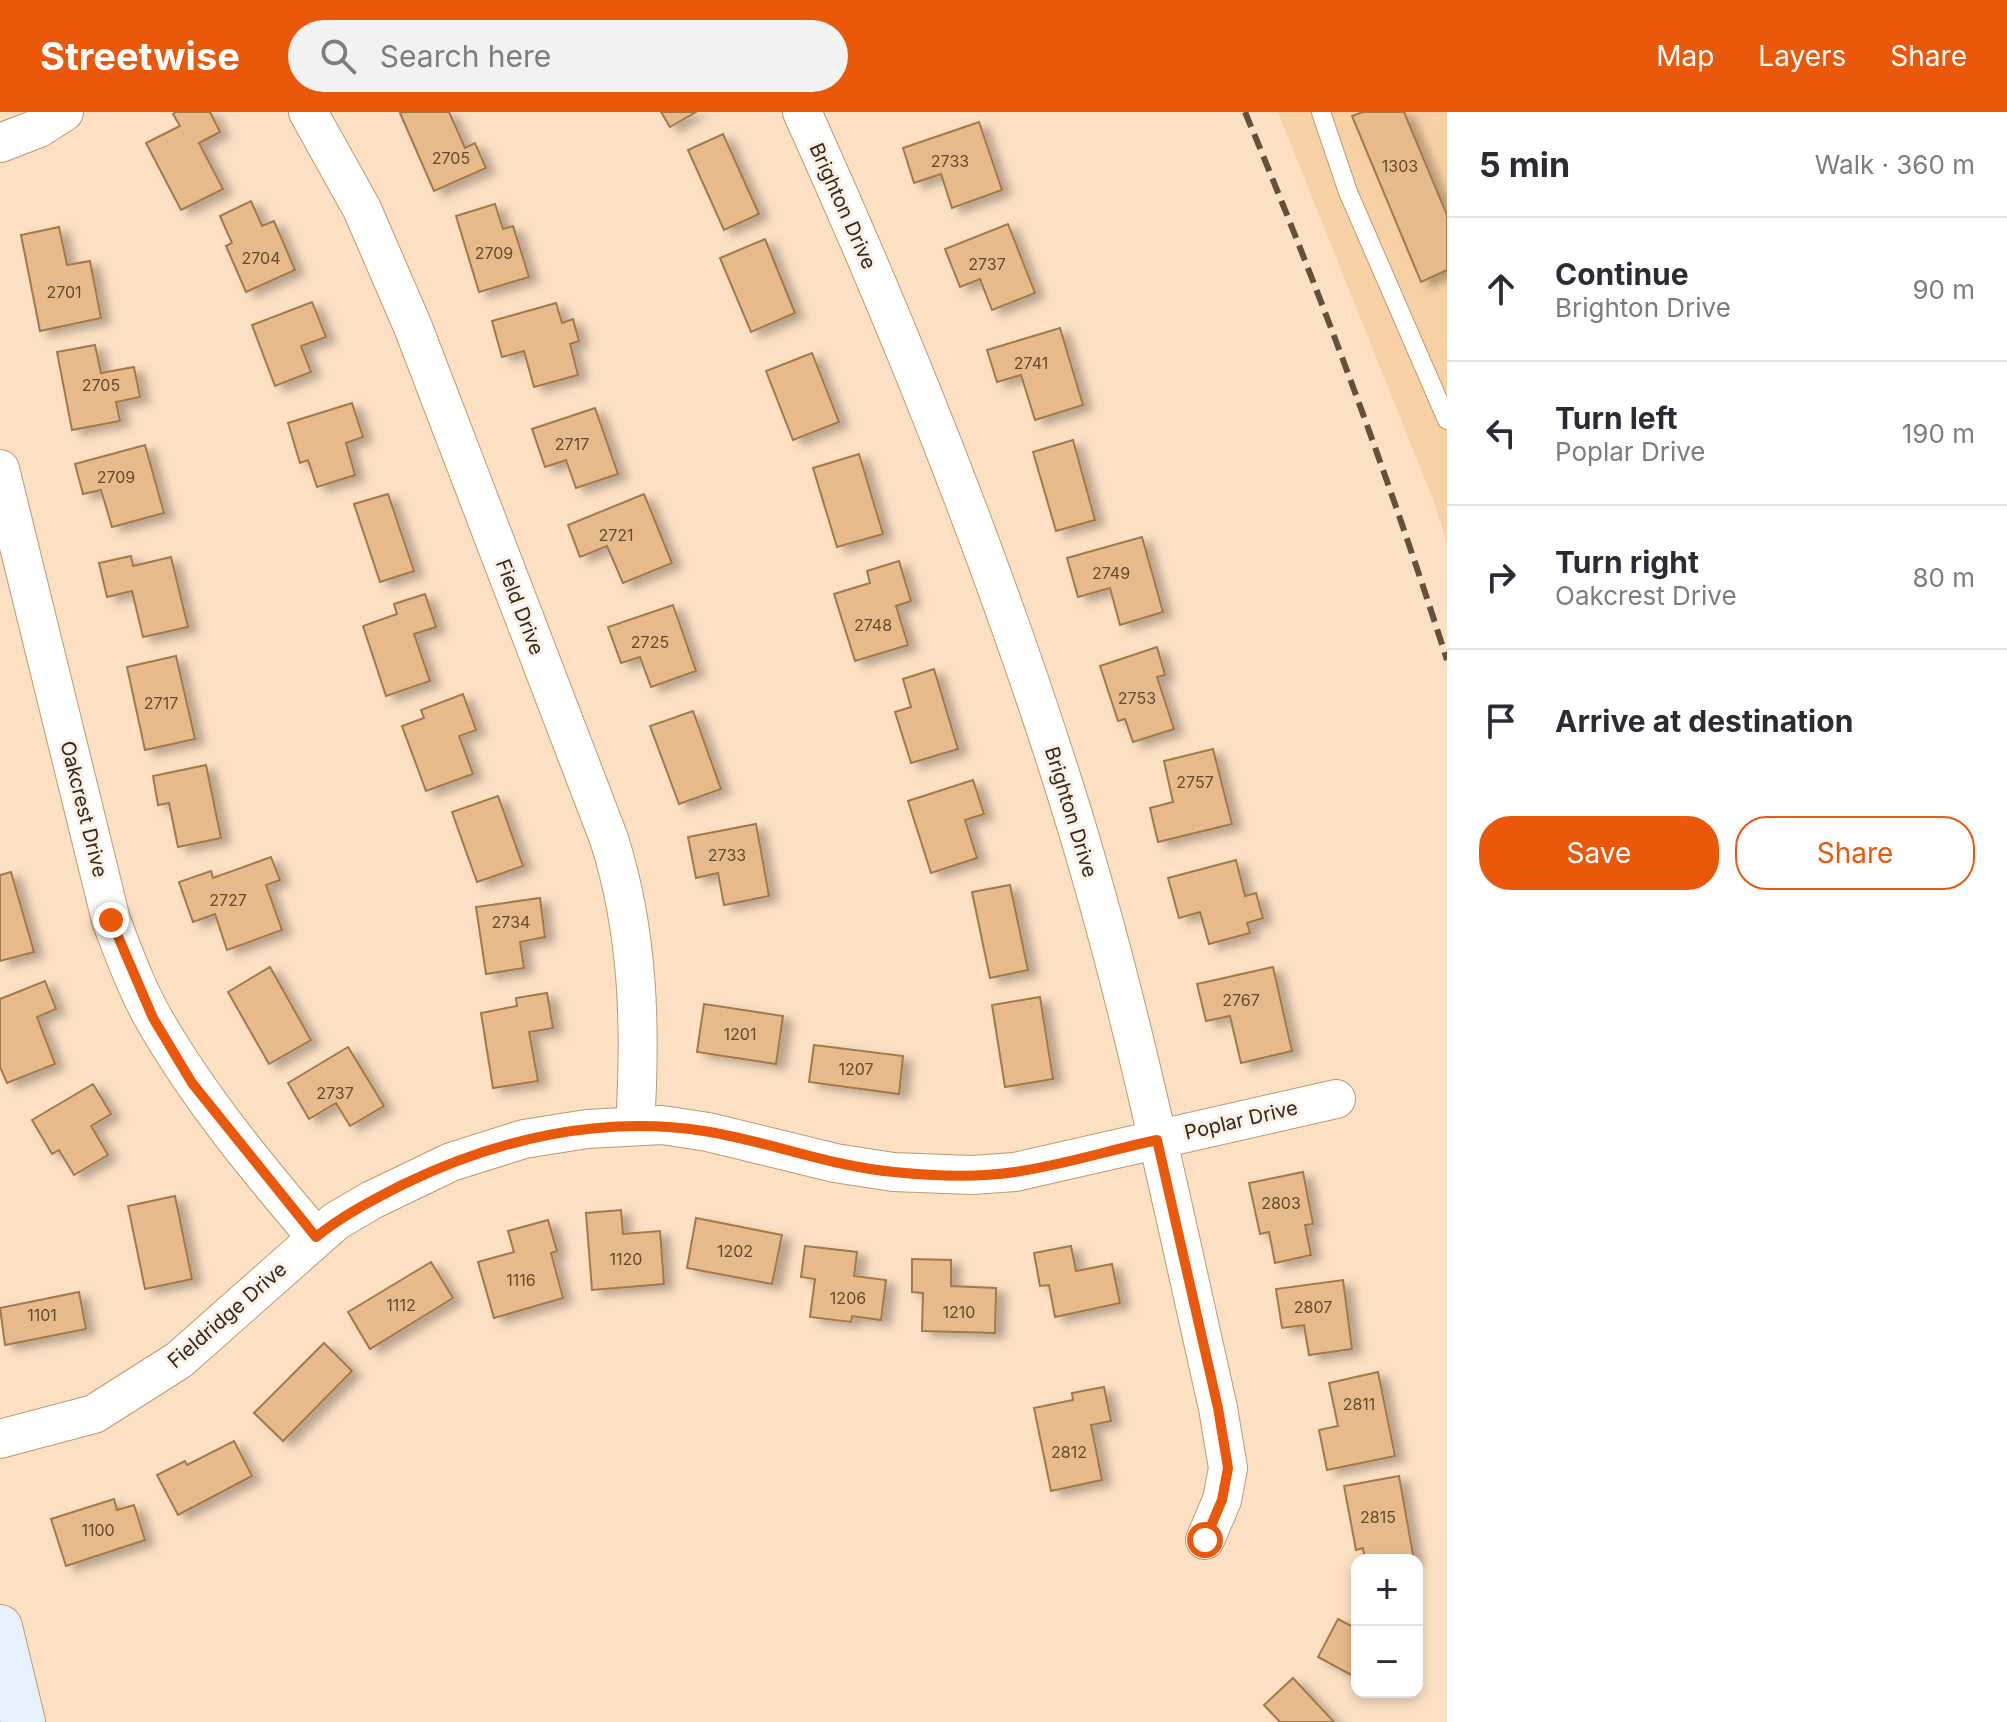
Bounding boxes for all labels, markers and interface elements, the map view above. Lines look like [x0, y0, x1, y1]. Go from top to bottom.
search box [288, 20, 848, 92]
text: Streetwise [40, 33, 240, 79]
icon: search [316, 34, 360, 78]
text: Search here [380, 38, 551, 74]
text: Map [1656, 39, 1714, 73]
text: Layers [1758, 39, 1846, 73]
text: Share [1890, 39, 1967, 73]
street label: Brighton Drive [805, 139, 881, 273]
text: 5 min [1479, 144, 1570, 185]
house number: 2705 [432, 148, 470, 168]
text: Walk · 360 m [1815, 149, 1975, 180]
house number: 2733 [931, 151, 969, 171]
house number: 1303 [1382, 156, 1418, 176]
house number: 2709 [475, 243, 513, 263]
house number: 2704 [242, 248, 281, 268]
house number: 2737 [968, 254, 1006, 274]
text: Continue [1555, 256, 1689, 292]
icon: ahead [1479, 267, 1523, 311]
text: 90 m [1912, 274, 1975, 305]
house number: 2701 [46, 282, 82, 302]
text: Brighton Drive [1555, 292, 1731, 323]
house number: 2741 [1014, 353, 1048, 373]
house number: 2705 [82, 375, 120, 395]
text: Turn left [1555, 400, 1677, 436]
icon: left [1479, 411, 1523, 455]
text: 190 m [1902, 418, 1975, 449]
house number: 2717 [555, 434, 589, 454]
text: Poplar Drive [1555, 436, 1706, 467]
house number: 2709 [97, 467, 135, 487]
house number: 2721 [598, 525, 634, 545]
text: Turn right [1555, 544, 1699, 580]
icon: right [1479, 555, 1523, 599]
street label: Field Drive [491, 556, 549, 658]
text: 80 m [1912, 562, 1975, 593]
house number: 2749 [1092, 563, 1130, 583]
text: Oakcrest Drive [1555, 580, 1737, 611]
house number: 2748 [854, 615, 892, 635]
house number: 2725 [631, 632, 669, 652]
house number: 2753 [1118, 688, 1156, 708]
house number: 2717 [144, 693, 178, 713]
icon: arrive [1479, 699, 1523, 743]
text: Arrive at destination [1555, 703, 1853, 739]
street label: Oakcrest Drive [55, 738, 113, 880]
street label: Brighton Drive [1040, 744, 1102, 880]
house number: 2757 [1176, 772, 1214, 792]
button: Save [1479, 816, 1719, 890]
button: Share [1735, 816, 1975, 890]
house number: 2733 [708, 845, 746, 865]
house number: 2727 [209, 890, 247, 910]
route end [93, 902, 129, 938]
house number: 2734 [492, 912, 530, 932]
house number: 2767 [1222, 990, 1260, 1010]
house number: 1201 [724, 1024, 756, 1044]
house number: 1207 [838, 1059, 874, 1079]
house number: 2737 [316, 1083, 354, 1103]
street label: Poplar Drive [1182, 1095, 1300, 1145]
house number: 2803 [1261, 1193, 1301, 1213]
house number: 1202 [717, 1241, 753, 1261]
house number: 1120 [610, 1249, 642, 1269]
street label: Fieldridge Drive [163, 1257, 291, 1373]
house number: 1116 [506, 1270, 536, 1290]
house number: 1206 [830, 1288, 866, 1308]
house number: 1112 [386, 1295, 416, 1315]
house number: 2807 [1294, 1297, 1332, 1317]
house number: 1210 [943, 1302, 975, 1322]
house number: 1101 [27, 1305, 57, 1325]
house number: 2811 [1343, 1394, 1375, 1414]
house number: 2812 [1051, 1442, 1087, 1462]
house number: 2815 [1360, 1507, 1396, 1527]
house number: 1100 [81, 1520, 115, 1540]
route start [1187, 1522, 1223, 1558]
map controls [1351, 1554, 1423, 1698]
button: + [1351, 1554, 1423, 1626]
button: − [1351, 1626, 1423, 1698]

